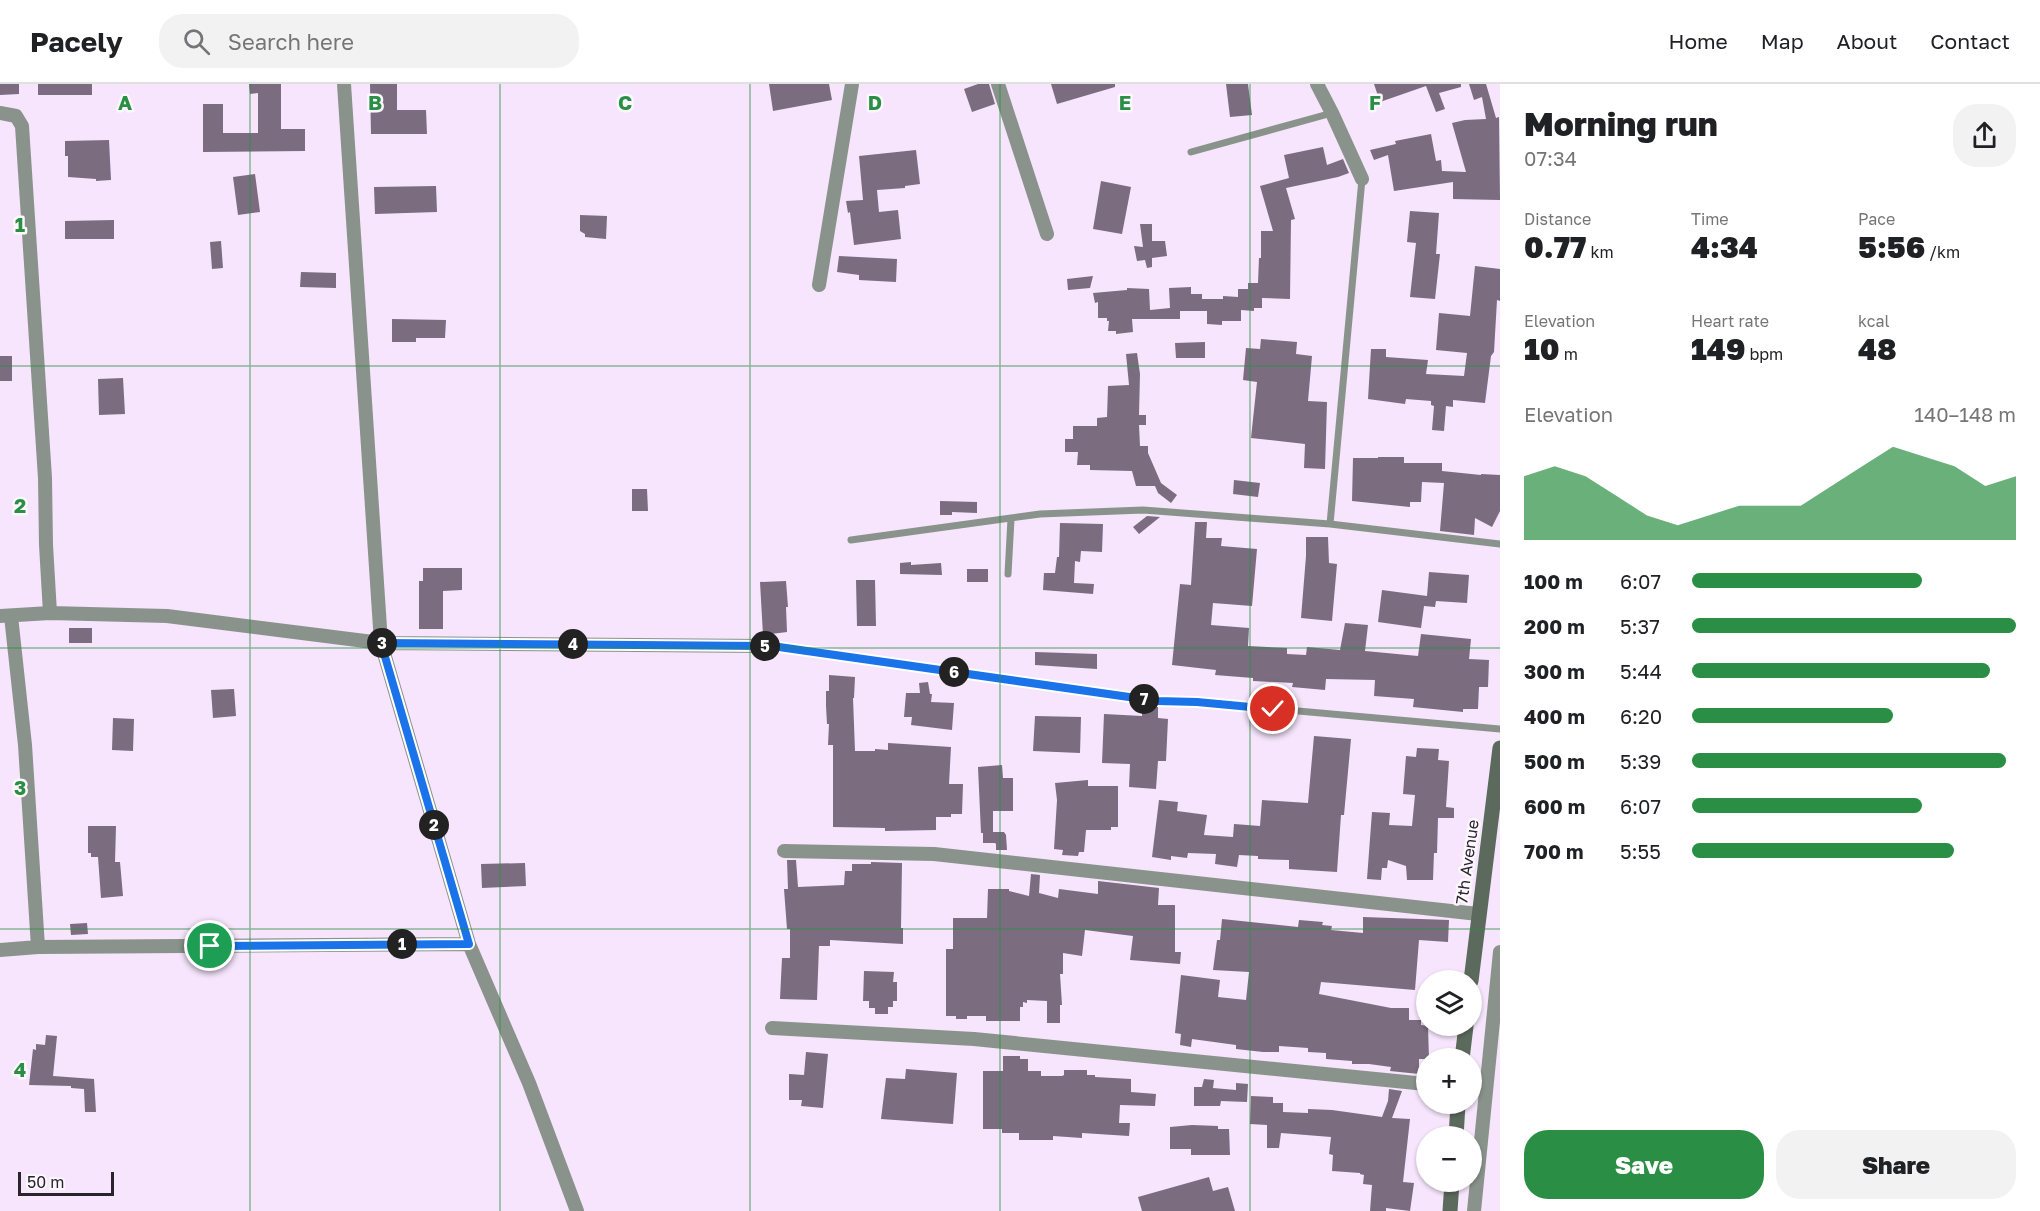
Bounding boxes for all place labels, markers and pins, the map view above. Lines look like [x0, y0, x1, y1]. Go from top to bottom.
pin: 3 [367, 628, 397, 658]
pin: 4 [558, 629, 588, 659]
pin: 5 [750, 631, 780, 661]
pin: 6 [939, 657, 969, 687]
pin [1247, 683, 1298, 734]
pin: 7 [1129, 684, 1159, 714]
pin: 2 [419, 810, 449, 840]
pin [184, 920, 235, 971]
pin: 1 [387, 929, 417, 959]

